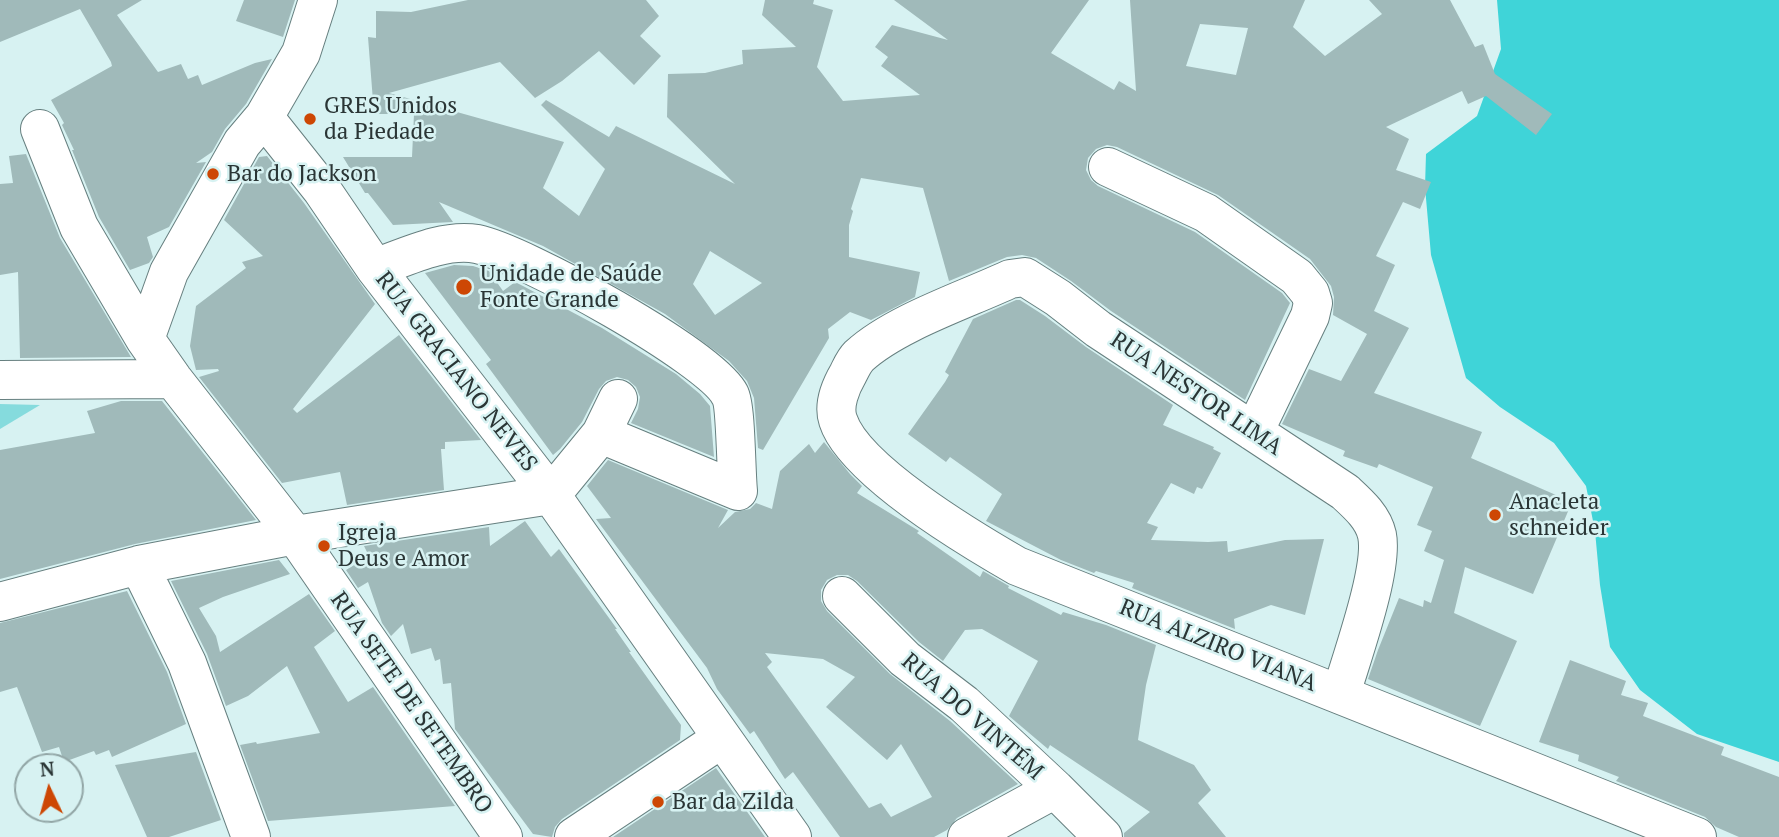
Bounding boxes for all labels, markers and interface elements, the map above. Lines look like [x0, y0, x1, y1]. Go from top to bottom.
place label: GRES Unidos da Piedade [324, 92, 457, 146]
marker: GRES Unidos da Piedade [302, 111, 318, 127]
place label: Bar do Jackson [227, 160, 377, 188]
marker: Bar do Jackson [205, 166, 221, 182]
place label: Unidade de Saúde Fonte Grande [480, 260, 662, 314]
street label: RUA GRACIANO NEVES [369, 267, 543, 477]
marker: Unidade de Saúde Fonte Grande [454, 277, 474, 297]
street label: RUA NESTOR LIMA [1105, 326, 1287, 462]
place label: Anacleta schneider [1509, 488, 1608, 542]
marker: Anacleta schneider [1487, 507, 1503, 523]
place label: Igreja Deus e Amor [338, 519, 469, 573]
marker: Igreja Deus e Amor [316, 538, 332, 554]
street label: RUA SETE DE SETEMBRO [324, 587, 498, 819]
street label: RUA ALZIRO VIANA [1115, 594, 1321, 698]
street label: RUA DO VINTÉM [896, 648, 1048, 786]
north arrow [14, 753, 84, 823]
text: N [39, 755, 56, 782]
place label: Bar da Zilda [672, 788, 794, 816]
marker: Bar da Zilda [650, 794, 666, 810]

